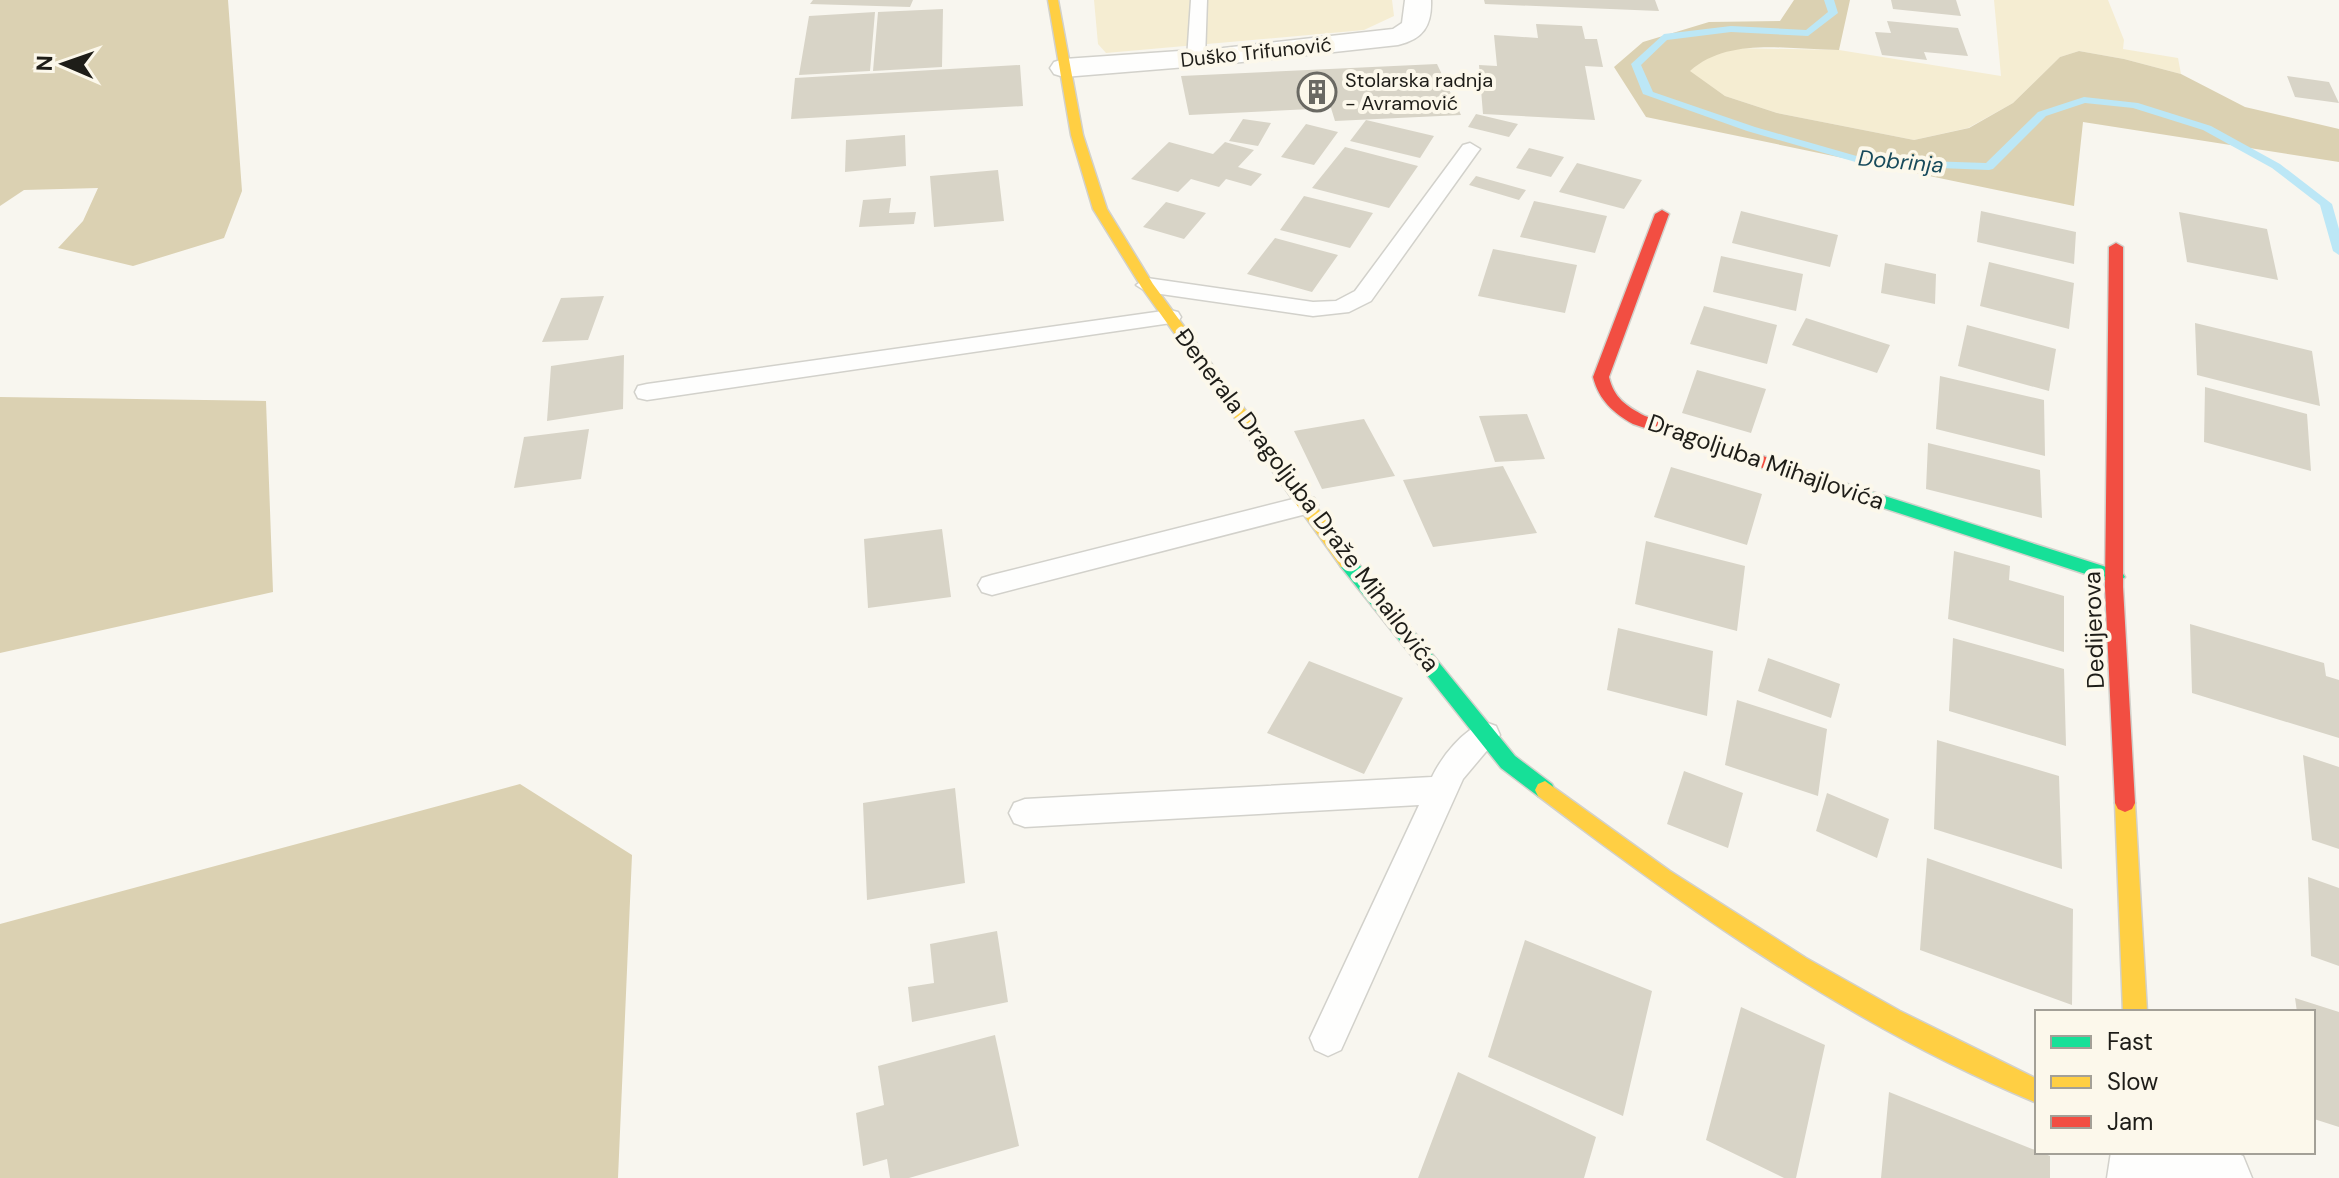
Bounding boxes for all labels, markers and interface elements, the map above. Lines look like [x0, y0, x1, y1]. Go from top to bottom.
north arrow [24, 24, 104, 104]
street label: Duško Trifunović [1179, 31, 1333, 73]
text: N [30, 55, 59, 72]
place label: Stolarska radnja - Avramović [1345, 67, 1493, 116]
building icon: Stolarska radnja - Avramović [1296, 71, 1338, 113]
water label: Dobrinja [1857, 143, 1945, 180]
street label: Đenerala Dragoljuba Draže Mihailovića [1168, 322, 1447, 678]
street label: Dragoljuba Mihajlovića [1644, 407, 1888, 517]
street label: Dedijerova [2076, 571, 2111, 689]
legend [2035, 1010, 2315, 1154]
text: Fast [2107, 1026, 2153, 1057]
text: Slow [2107, 1066, 2158, 1097]
text: Jam [2107, 1106, 2153, 1137]

